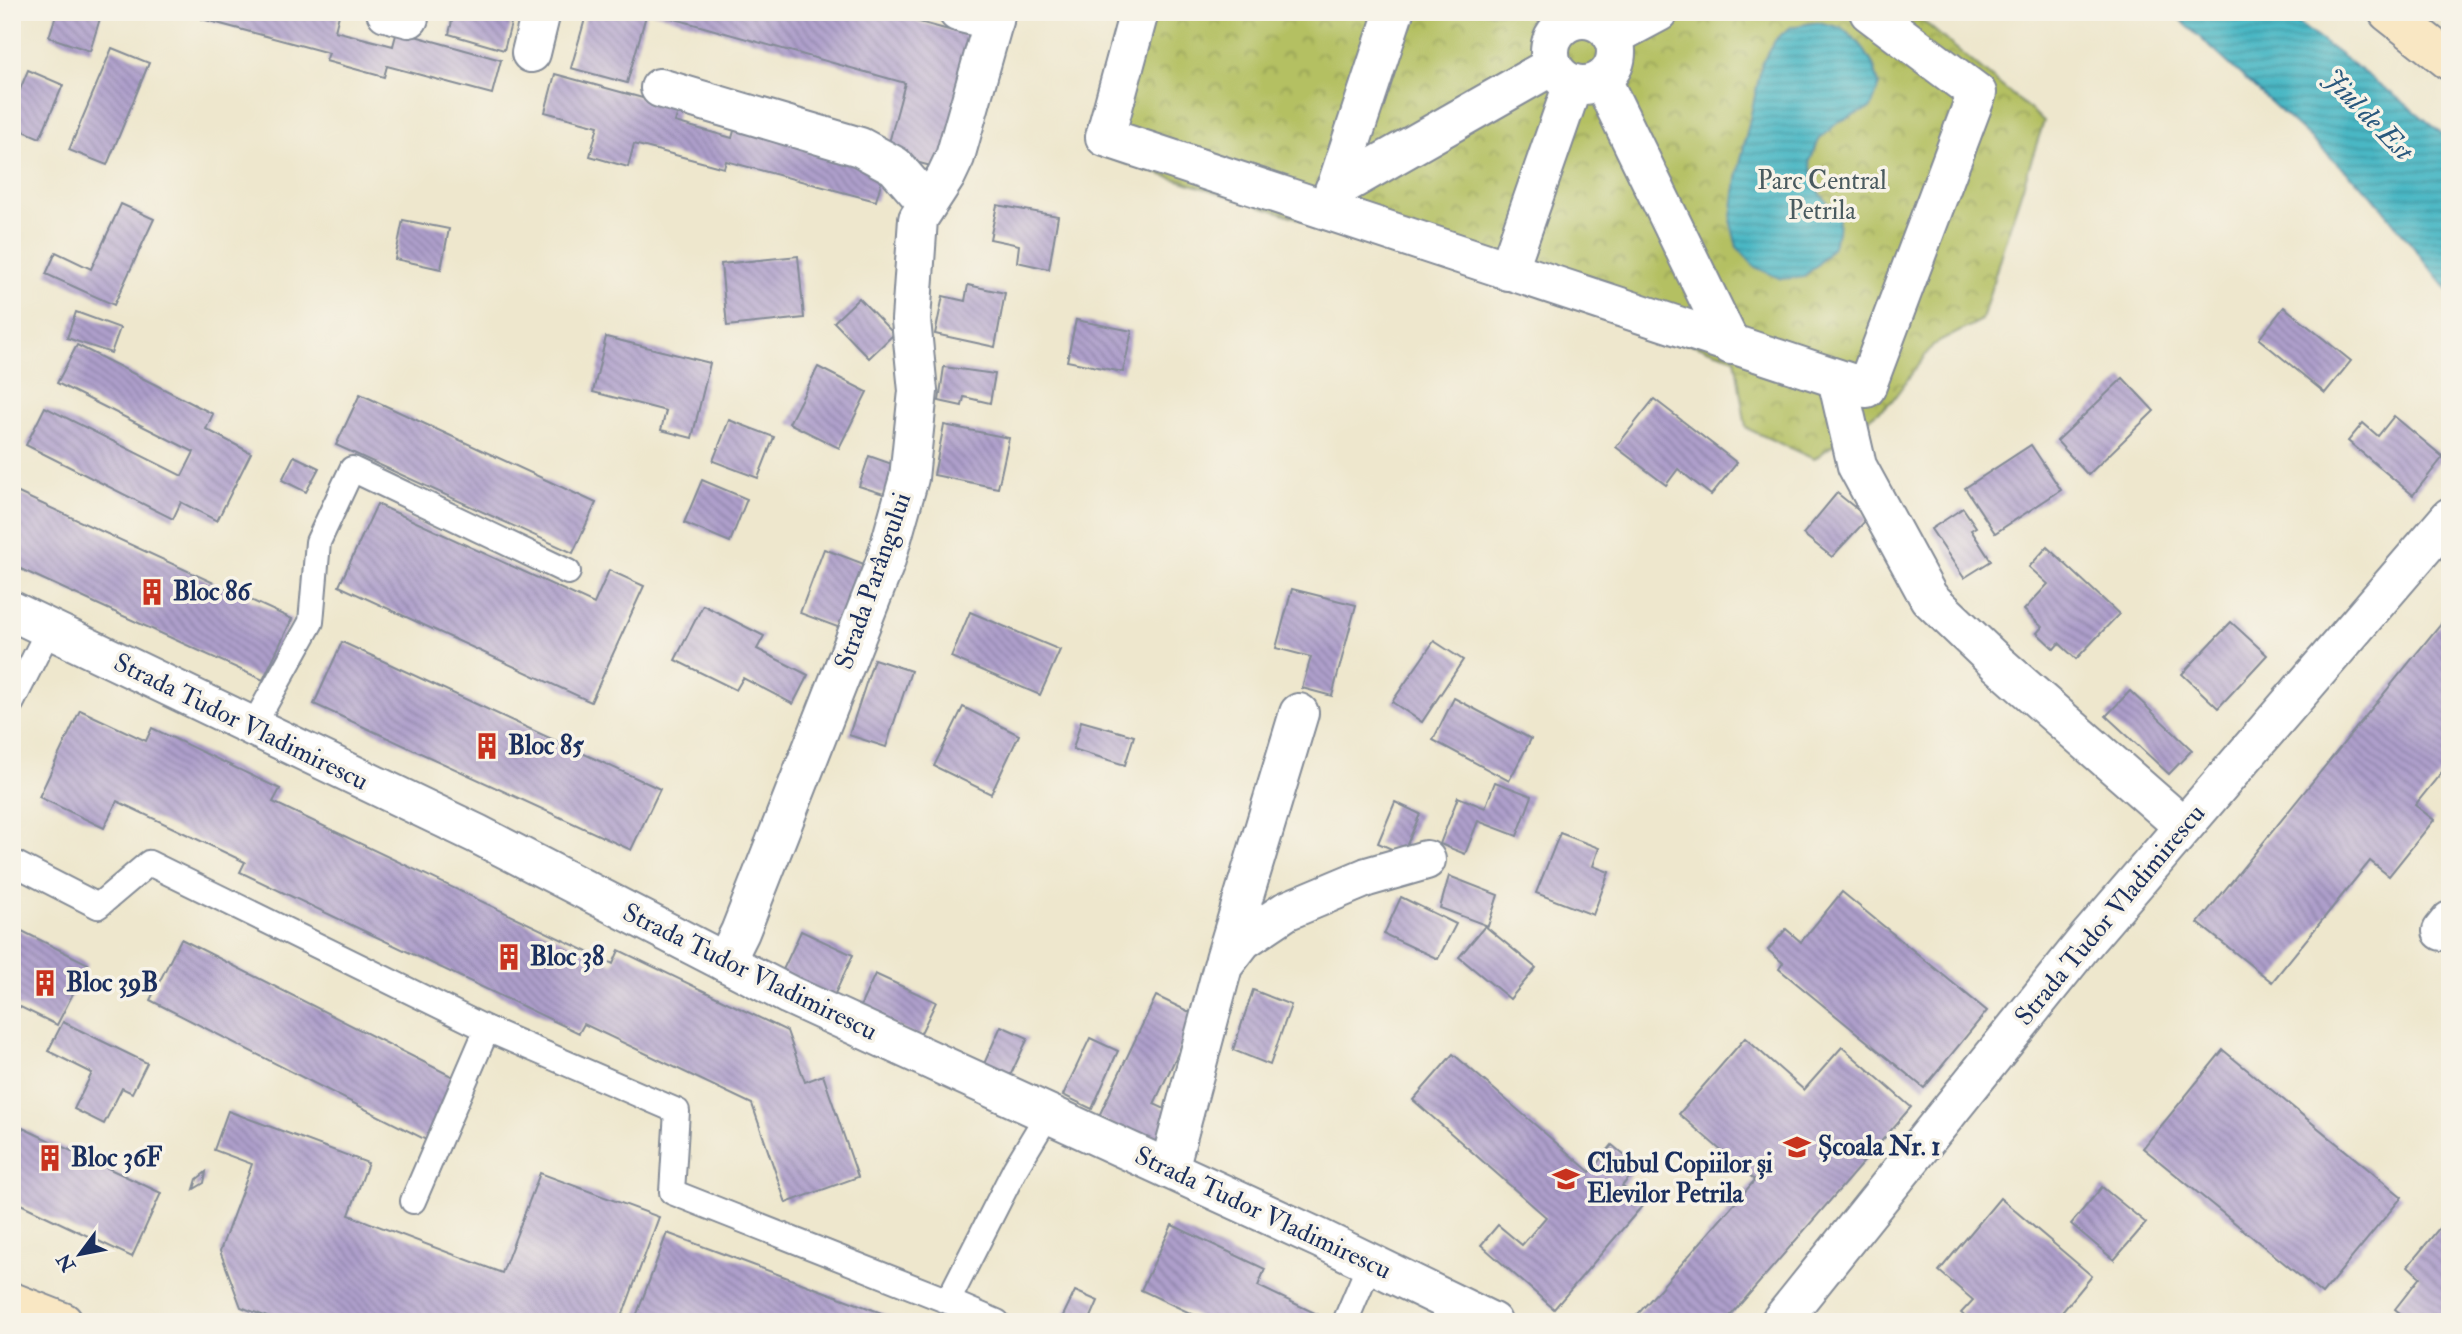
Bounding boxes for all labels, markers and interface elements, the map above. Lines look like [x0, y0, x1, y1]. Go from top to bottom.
water label: Jiul de Est [2316, 62, 2422, 170]
park label: Parc Central Petrila [1757, 165, 1887, 227]
street label: Strada Parângului [828, 488, 918, 674]
place label: Bloc 86 [173, 576, 252, 608]
building icon: Bloc 86 [137, 577, 167, 607]
street label: Strada Tudor Vladimirescu [109, 646, 373, 798]
place label: Bloc 85 [508, 730, 584, 762]
building icon: Bloc 85 [472, 731, 502, 761]
street label: Strada Tudor Vladimirescu [2008, 798, 2212, 1032]
street label: Strada Tudor Vladimirescu [618, 896, 882, 1048]
place label: Bloc 38 [530, 941, 604, 973]
building icon: Bloc 38 [494, 942, 524, 972]
place label: Bloc 39B [66, 967, 158, 999]
building icon: Bloc 39B [30, 968, 60, 998]
place label: Școala Nr. 1 [1818, 1131, 1941, 1163]
school or university icon: Școala Nr. 1 [1782, 1132, 1812, 1162]
street label: Strada Tudor Vladimirescu [1130, 1140, 1396, 1286]
place label: Bloc 36F [71, 1142, 163, 1174]
building icon: Bloc 36F [35, 1143, 65, 1173]
place label: Clubul Copiilor și Elevilor Petrila [1587, 1148, 1773, 1210]
school or university icon: Clubul Copiilor și Elevilor Petrila [1551, 1164, 1581, 1194]
north arrow [46, 1218, 116, 1288]
text: N [51, 1248, 82, 1277]

